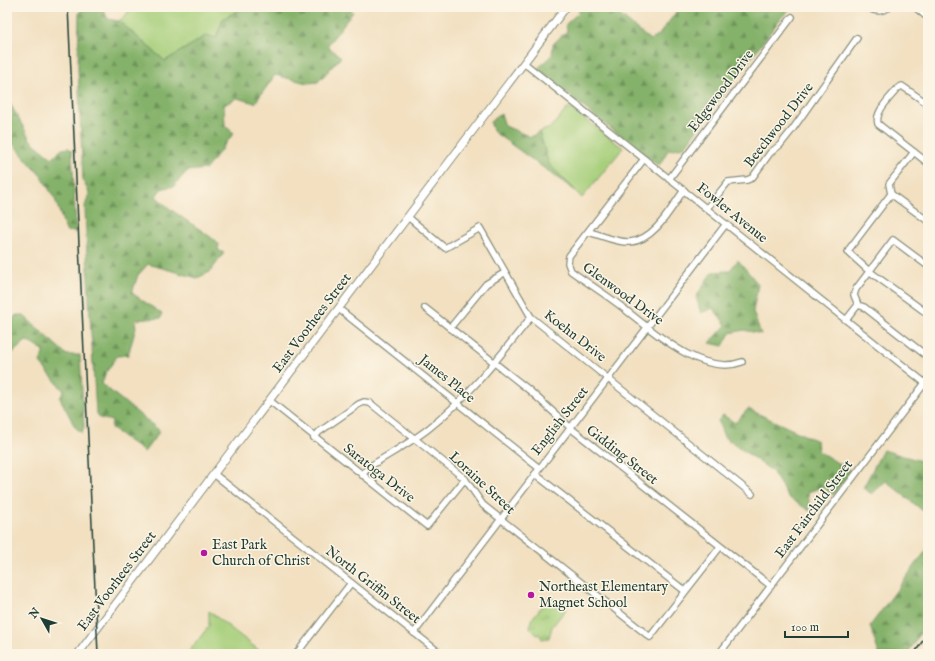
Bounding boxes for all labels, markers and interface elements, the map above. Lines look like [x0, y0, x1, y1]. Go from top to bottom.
street label: Edgewood Drive [684, 46, 758, 136]
street label: Beechwood Drive [740, 79, 818, 171]
street label: Fowler Avenue [693, 179, 772, 248]
street label: Glenwood Drive [579, 259, 668, 330]
street label: East Voorhees Street [269, 269, 355, 376]
street label: Koehn Drive [540, 306, 610, 366]
street label: James Place [414, 350, 479, 407]
street label: English Street [527, 383, 593, 459]
street label: Gidding Street [582, 421, 662, 489]
street label: Saratoga Drive [340, 439, 419, 507]
street label: Loraine Street [445, 448, 519, 518]
street label: East Fairchild Street [771, 456, 857, 562]
street label: East Voorhees Street [74, 527, 160, 634]
place label: East Park Church of Christ [212, 536, 310, 570]
street label: North Griffin Street [322, 542, 424, 628]
marker: East Park Church of Christ [199, 548, 209, 558]
place label: Northeast Elementary Magnet School [539, 578, 668, 612]
marker: Northeast Elementary Magnet School [526, 590, 536, 600]
north arrow [22, 599, 62, 639]
text: N [26, 605, 44, 622]
scale bar [785, 613, 848, 639]
text: 100 m [791, 620, 819, 635]

